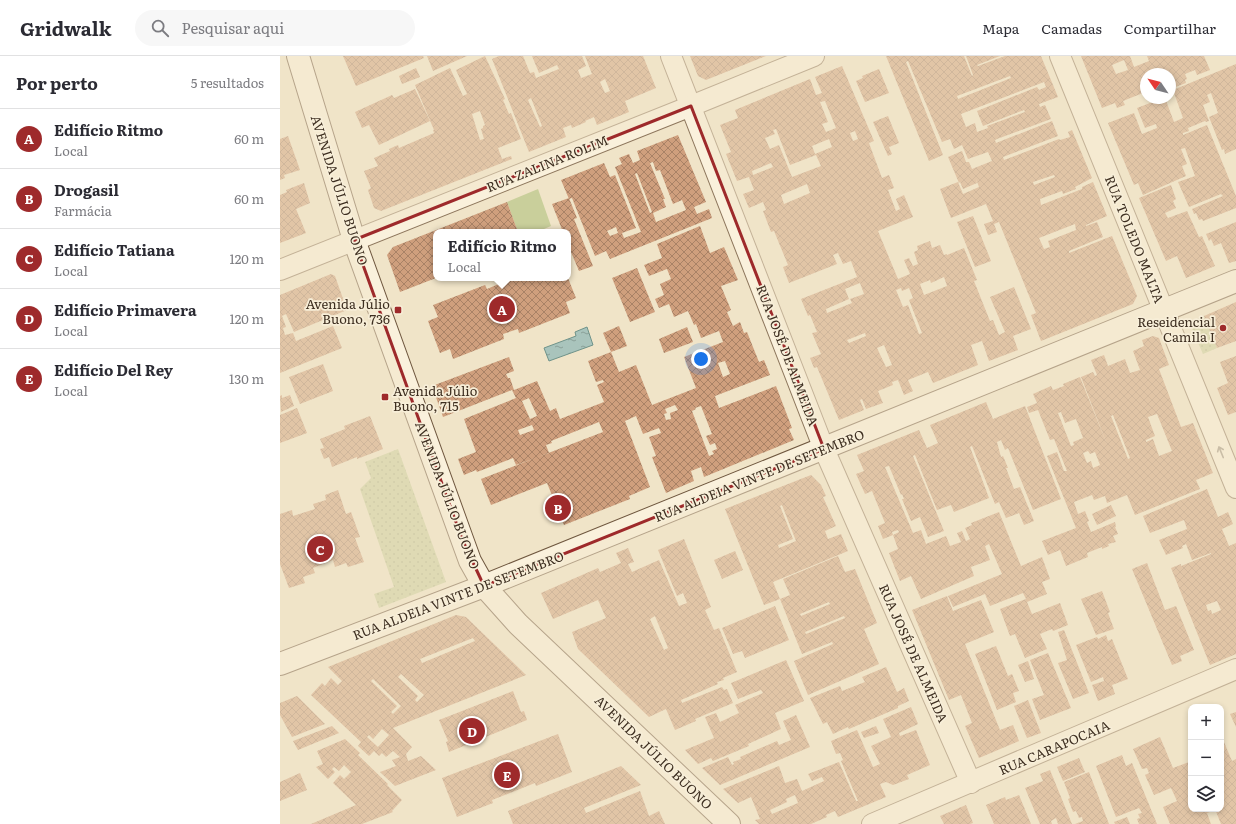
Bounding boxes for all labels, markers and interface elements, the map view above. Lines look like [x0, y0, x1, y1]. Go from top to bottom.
search box [135, 10, 415, 46]
text: Gridwalk [20, 14, 111, 42]
text: Pesquisar aqui [181, 16, 284, 39]
icon: search [149, 17, 171, 39]
text: Mapa [982, 18, 1019, 38]
text: Camadas [1041, 18, 1102, 38]
text: Compartilhar [1124, 18, 1216, 38]
north arrow [1140, 68, 1176, 104]
text: Por perto [16, 70, 98, 95]
text: 5 resultados [191, 73, 264, 92]
street label: AVENIDA JÚLIO BUONO [307, 112, 373, 268]
text: Edifício Ritmo [54, 118, 163, 141]
text: A [24, 129, 34, 148]
text: 60 m [234, 129, 264, 148]
street label: RUA ZALINA ROLIM [483, 130, 611, 196]
text: Local [54, 141, 88, 160]
street label: RUA TOLEDO MALTA [1101, 172, 1169, 306]
text: Drogasil [54, 178, 119, 201]
text: B [25, 189, 33, 208]
text: 60 m [234, 189, 264, 208]
text: Farmácia [54, 201, 112, 220]
popup [433, 229, 571, 281]
text: Edifício Ritmo [447, 234, 557, 257]
text: Edifício Tatiana [54, 238, 175, 261]
text: C [24, 249, 34, 268]
text: 120 m [229, 249, 264, 268]
text: Local [447, 257, 481, 276]
text: Local [54, 261, 88, 280]
street label: RUA JOSÉ DE ALMEIDA [752, 282, 824, 429]
place label: Avenida Júlio Buono, 736 [306, 294, 390, 328]
pin: A [489, 294, 515, 324]
text: Edifício Primavera [54, 298, 197, 321]
marker: Avenida Júlio Buono, 736 [393, 305, 403, 315]
text: D [24, 309, 34, 328]
text: 120 m [229, 309, 264, 328]
place label: Reseidencial Camila I [1137, 312, 1216, 346]
text: Local [54, 321, 88, 340]
marker: Reseidencial Camila I [1218, 323, 1228, 333]
your location [691, 349, 711, 369]
text: Edifício Del Rey [54, 358, 173, 381]
text: E [25, 369, 33, 388]
text: 130 m [229, 369, 264, 388]
text: Local [54, 381, 88, 400]
place label: Avenida Júlio Buono, 715 [393, 381, 478, 415]
marker: Avenida Júlio Buono, 715 [380, 392, 390, 402]
street label: AVENIDA JÚLIO BUONO [411, 418, 485, 572]
street label: RUA ALDEIA VINTE DE SETEMBRO [651, 424, 867, 526]
one-way arrow [1217, 446, 1225, 458]
pin: B [545, 493, 571, 523]
pin: C [307, 534, 333, 564]
street label: RUA ALDEIA VINTE DE SETEMBRO [350, 546, 567, 644]
street label: RUA JOSÉ DE ALMEIDA [875, 581, 953, 726]
street label: AVENIDA JÚLIO BUONO [591, 691, 717, 813]
map controls [1188, 704, 1224, 812]
button: + [1188, 704, 1224, 740]
street label: RUA CARAPOCAIA [996, 715, 1113, 779]
pin: D [459, 716, 485, 746]
button: − [1188, 740, 1224, 776]
pin: E [494, 760, 520, 790]
button: layers [1188, 776, 1224, 812]

